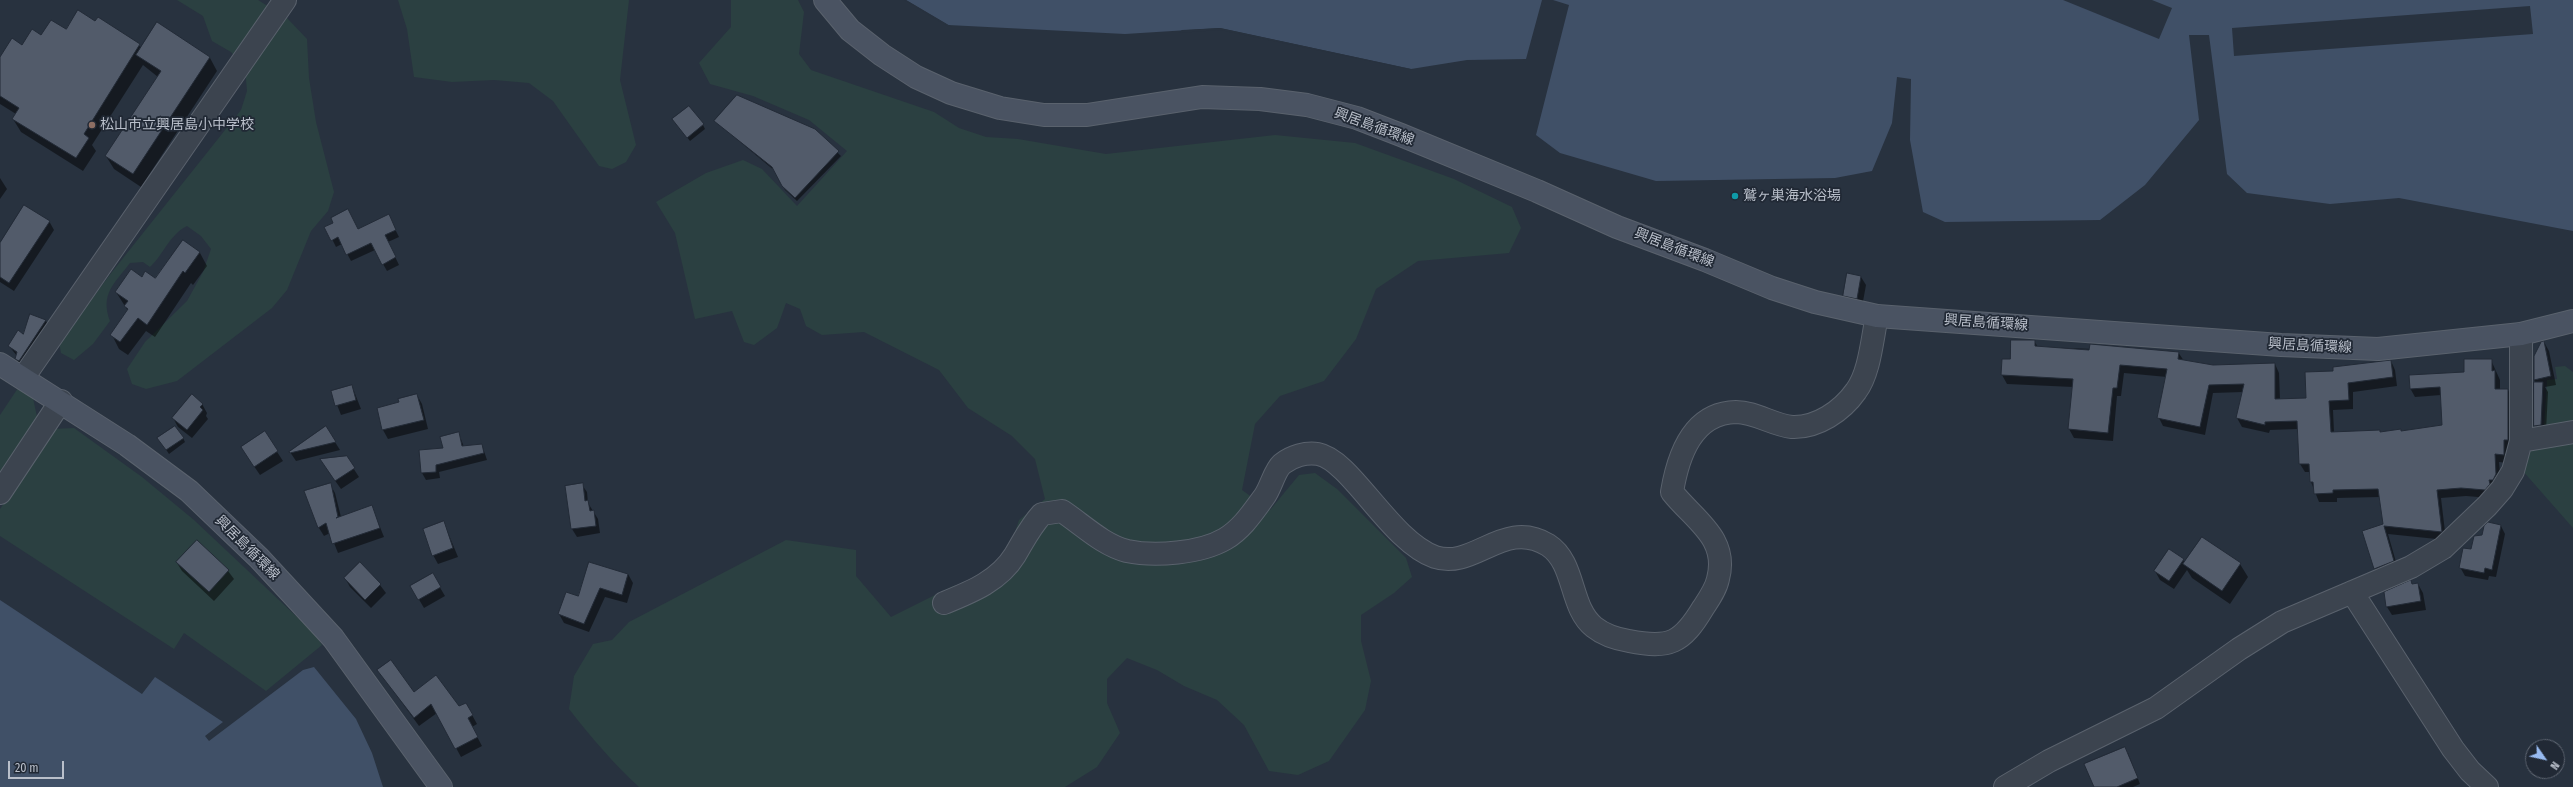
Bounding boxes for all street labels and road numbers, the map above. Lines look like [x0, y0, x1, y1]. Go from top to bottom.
street label: 興居島循環線 [1332, 105, 1416, 149]
street label: 興居島循環線 [1632, 225, 1716, 271]
street label: 興居島循環線 [1944, 312, 2028, 334]
street label: 興居島循環線 [2268, 335, 2352, 357]
street label: 興居島循環線 [211, 512, 283, 584]

